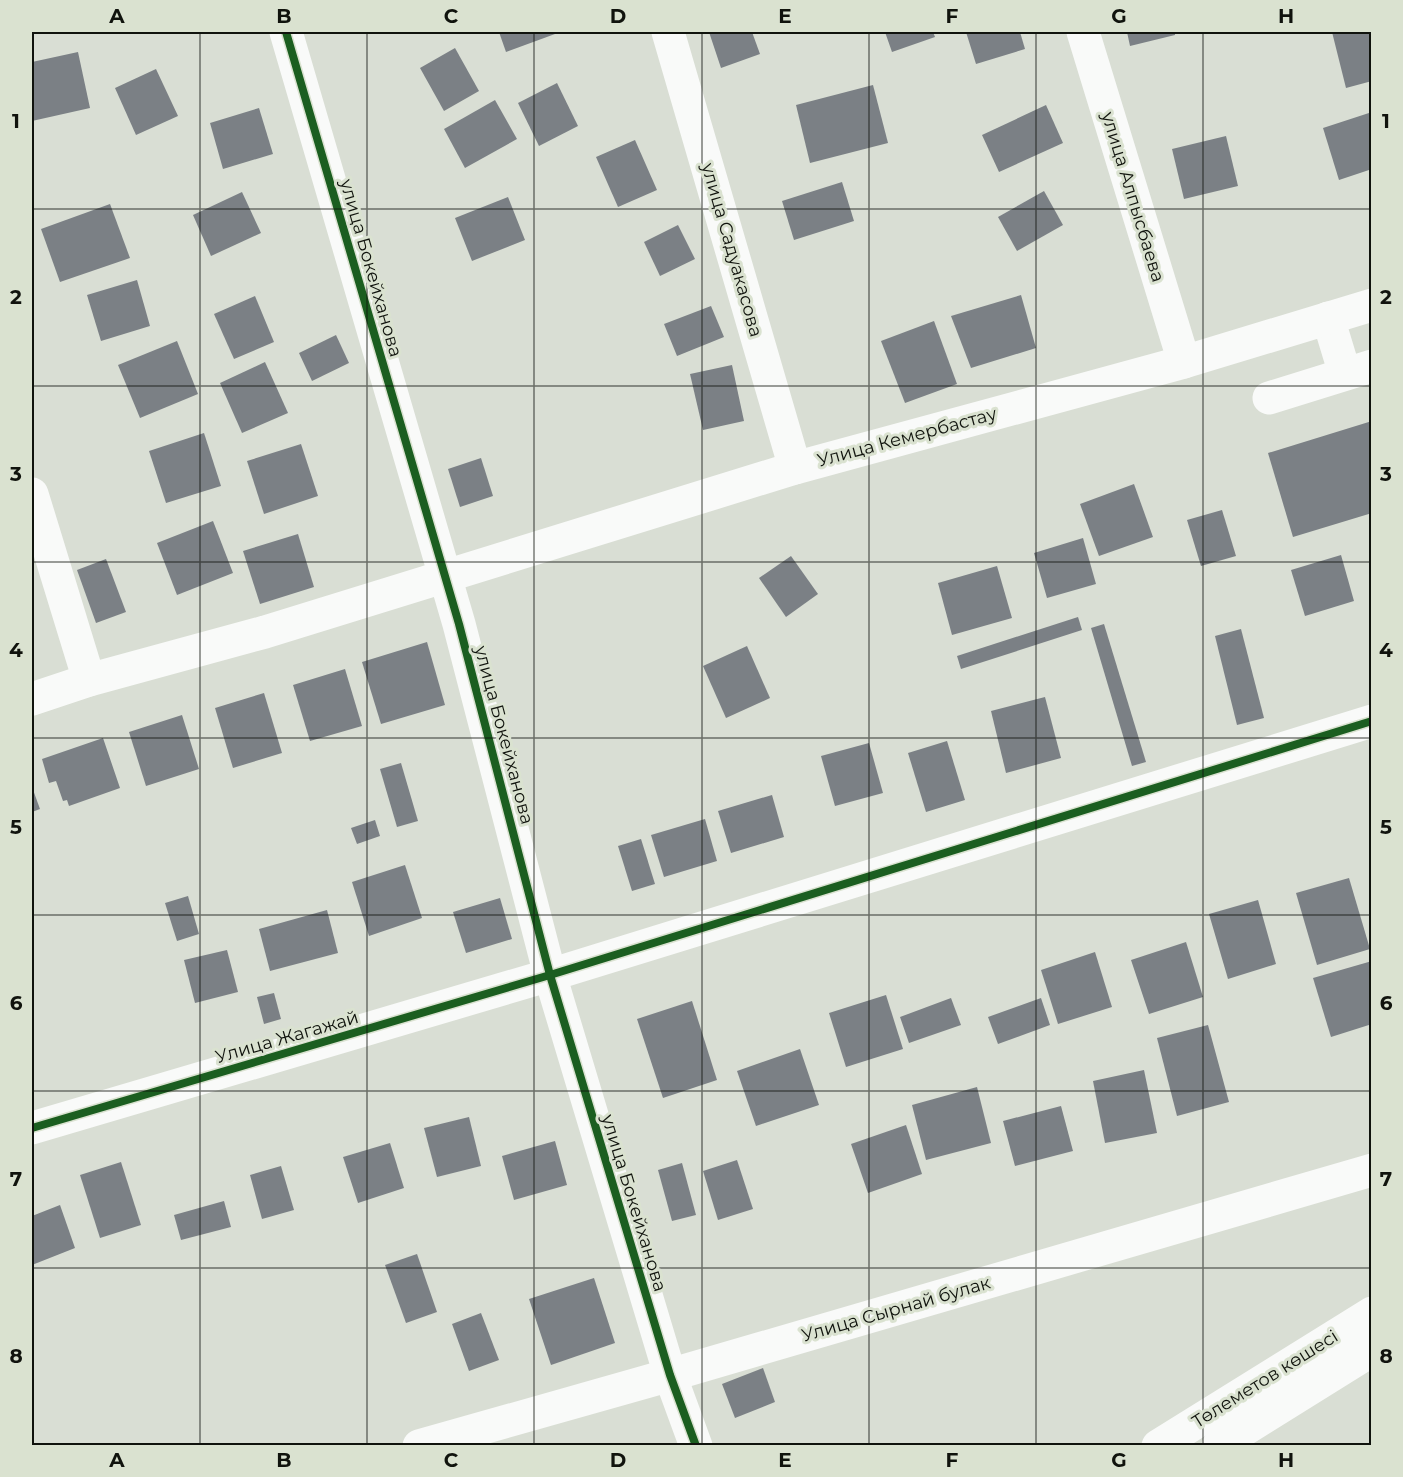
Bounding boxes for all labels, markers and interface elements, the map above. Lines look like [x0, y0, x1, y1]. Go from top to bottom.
text: A [108, 4, 125, 28]
text: B [276, 4, 292, 28]
text: C [444, 4, 459, 28]
text: D [610, 4, 626, 28]
text: E [778, 4, 792, 28]
text: F [946, 4, 959, 28]
text: G [1111, 4, 1127, 28]
text: H [1278, 4, 1294, 28]
street label: улица Алпысбаева [1096, 108, 1169, 285]
text: 1 [12, 109, 20, 133]
text: 1 [1382, 109, 1390, 133]
street label: улица Садуакасова [696, 160, 767, 339]
street label: улица Бокейханова [335, 176, 407, 359]
text: 2 [10, 285, 22, 309]
text: 2 [1380, 285, 1392, 309]
street label: Улица Кемербастау [815, 402, 999, 472]
text: 3 [9, 462, 22, 486]
text: 3 [1379, 462, 1392, 486]
text: 4 [9, 638, 23, 662]
text: 4 [1379, 638, 1393, 662]
street label: улица Бокейханова [469, 642, 538, 827]
text: 5 [10, 815, 22, 839]
text: 5 [1380, 815, 1392, 839]
text: 6 [10, 991, 23, 1015]
text: 6 [1380, 991, 1393, 1015]
street label: Улица Жагажай [213, 1006, 361, 1068]
street label: улица Бокейханова [596, 1111, 671, 1294]
text: 7 [10, 1167, 22, 1191]
text: 7 [1380, 1167, 1392, 1191]
street label: Улица Сырнай булак [799, 1271, 994, 1347]
street label: Төлеметов көшесі [1188, 1325, 1342, 1433]
text: 8 [9, 1344, 23, 1368]
text: 8 [1379, 1344, 1393, 1368]
text: A [108, 1448, 125, 1472]
text: B [276, 1448, 292, 1472]
text: C [444, 1448, 459, 1472]
text: D [610, 1448, 626, 1472]
text: E [778, 1448, 792, 1472]
text: F [946, 1448, 959, 1472]
text: G [1111, 1448, 1127, 1472]
text: H [1278, 1448, 1294, 1472]

